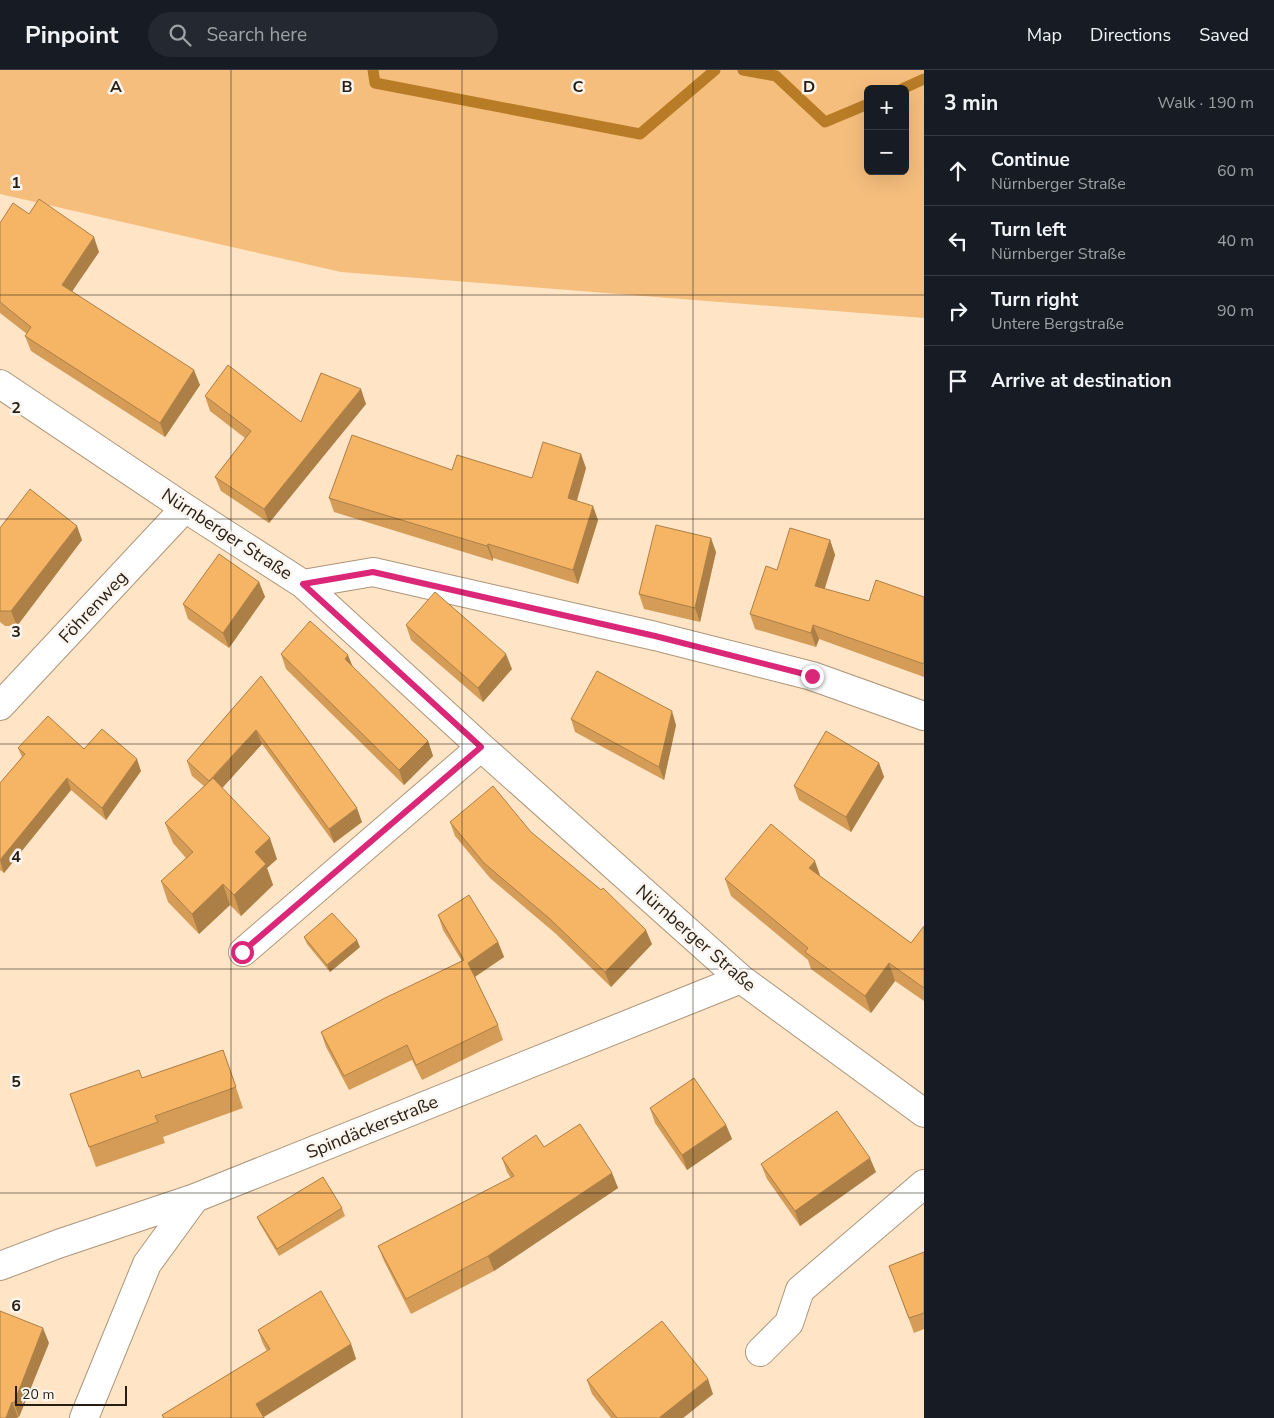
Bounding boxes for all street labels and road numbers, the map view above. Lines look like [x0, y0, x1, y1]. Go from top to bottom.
street label: Nürnberger Straße [157, 483, 297, 585]
street label: Föhrenweg [53, 566, 133, 648]
street label: Nürnberger Straße [631, 879, 761, 997]
street label: Spindäckerstraße [302, 1090, 442, 1164]

